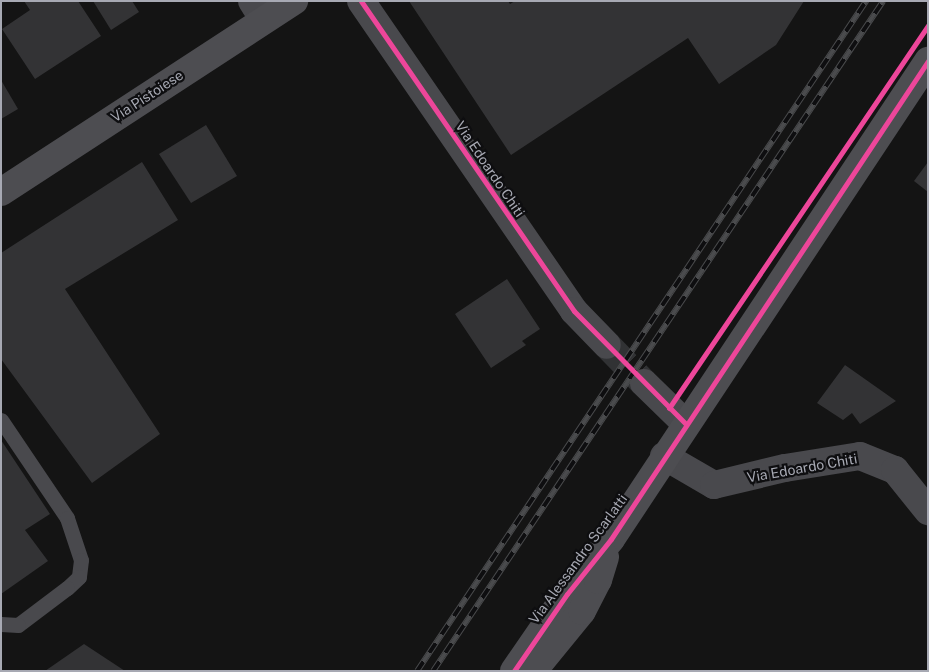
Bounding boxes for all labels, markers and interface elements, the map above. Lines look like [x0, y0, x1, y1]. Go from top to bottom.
street label: Via Pistoiese [108, 66, 186, 126]
street label: Via Edoardo Chiti [452, 118, 528, 220]
street label: Via Edoardo Chiti [746, 450, 858, 486]
street label: Via Alessandro Scarlatti [525, 491, 631, 627]

